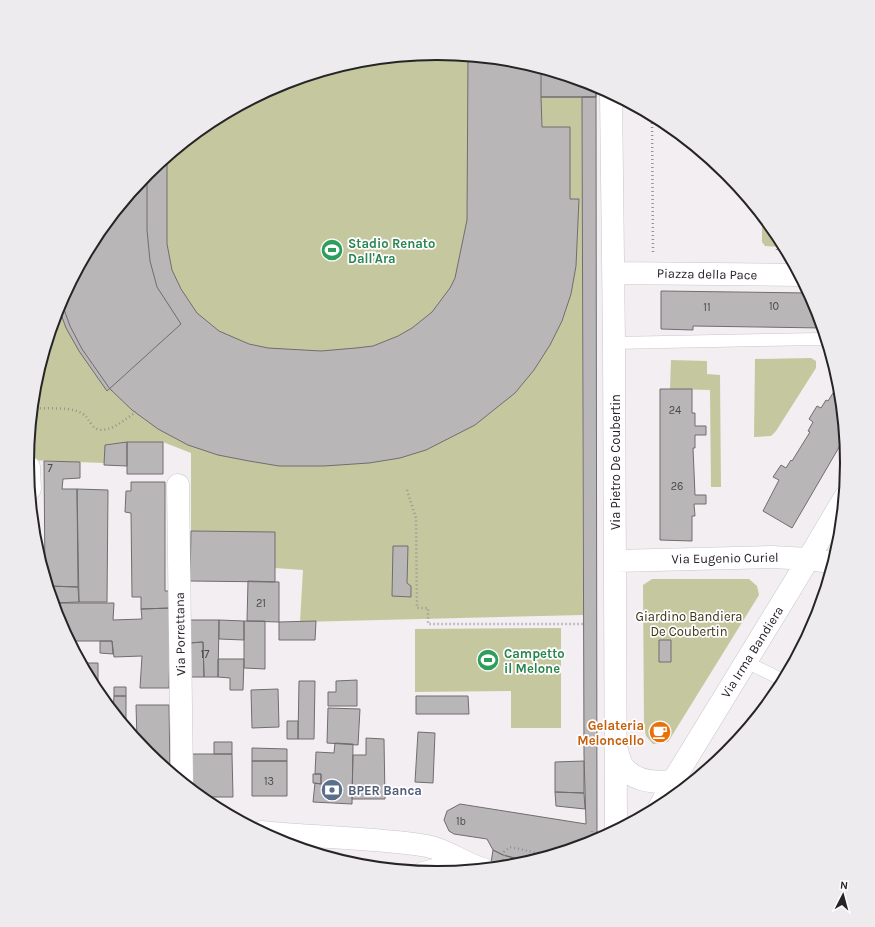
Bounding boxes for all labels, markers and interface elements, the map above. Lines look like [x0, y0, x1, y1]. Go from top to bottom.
place label: Stadio Renato Dall'Ara [348, 236, 435, 266]
sports icon: Stadio Renato Dall'Ara [319, 237, 345, 263]
street label: Piazza della Pace [657, 266, 758, 282]
house number: 10 [769, 300, 779, 313]
house number: 11 [703, 301, 711, 314]
street label: Via Pietro De Coubertin [608, 394, 623, 530]
house number: 24 [669, 404, 681, 417]
house number: 7 [47, 462, 53, 475]
house number: 26 [671, 480, 683, 493]
street label: Via Eugenio Curiel [671, 550, 779, 566]
street label: Via Porrettana [172, 592, 188, 676]
house number: 21 [256, 597, 266, 610]
street label: Via Irma Bandiera [718, 603, 786, 701]
park label: Giardino Bandiera De Coubertin [636, 609, 742, 639]
place label: Campetto il Melone [504, 646, 565, 676]
sports icon: Campetto il Melone [475, 647, 501, 673]
house number: 17 [201, 648, 209, 661]
place label: Gelateria Meloncello [577, 718, 644, 748]
cafe icon: Gelateria Meloncello [647, 719, 673, 745]
house number: 13 [264, 775, 274, 788]
bank icon: BPER Banca [319, 777, 345, 803]
place label: BPER Banca [348, 783, 422, 798]
house number: 1b [456, 815, 466, 828]
north arrow [823, 875, 863, 915]
text: N [839, 879, 849, 892]

